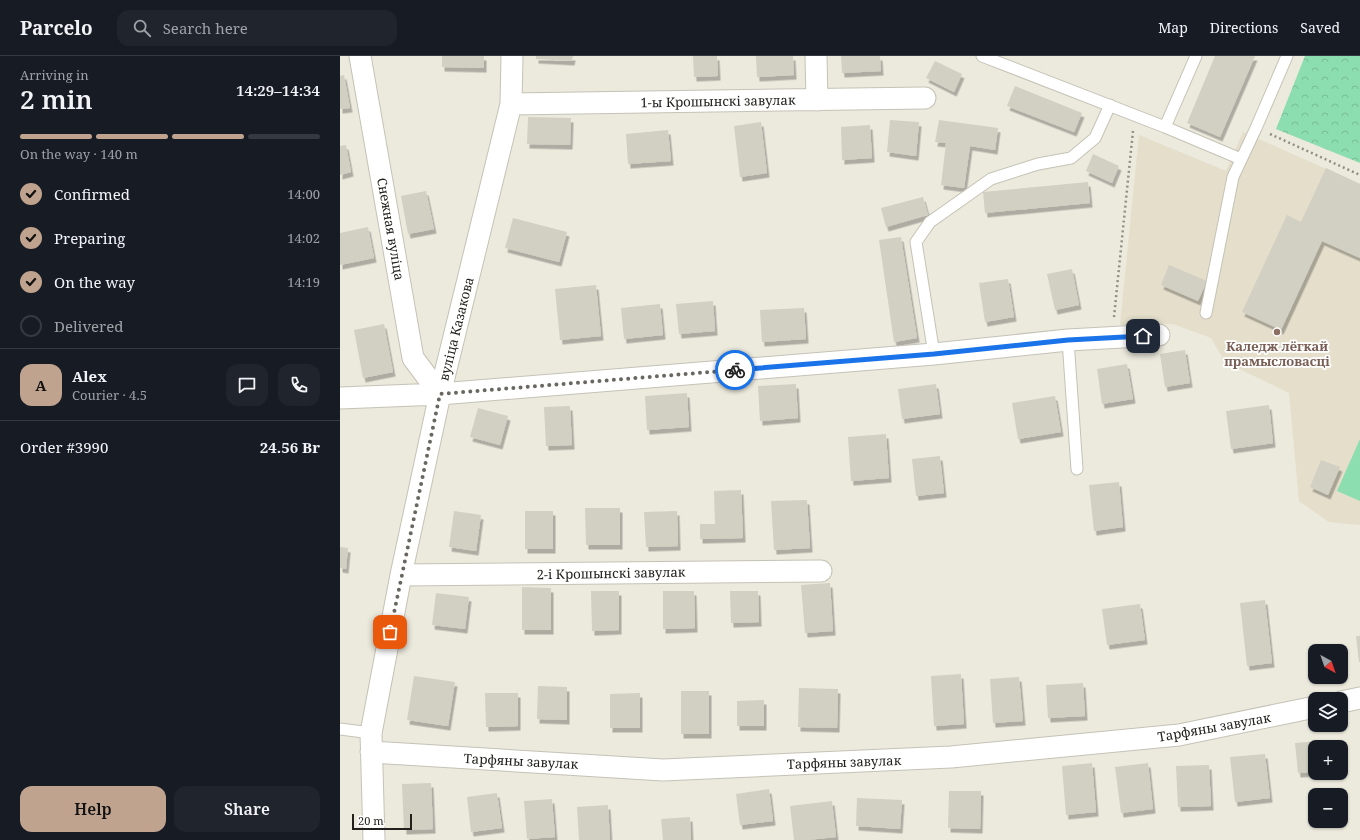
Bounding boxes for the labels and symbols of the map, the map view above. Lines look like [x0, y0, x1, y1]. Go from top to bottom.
street label: 1-ы Крошынскі завулак [640, 91, 796, 111]
street label: Снежная вуліца [373, 176, 409, 282]
street label: вуліца Казакова [434, 275, 478, 383]
pin [1126, 319, 1160, 353]
marker: Каледж лёгкай прамысловасці [1272, 327, 1282, 337]
place label: Каледж лёгкай прамысловасці [1224, 337, 1330, 370]
courier [715, 350, 755, 390]
street label: 2-і Крошынскі завулак [536, 563, 686, 583]
pin [373, 615, 407, 649]
north arrow [1308, 644, 1348, 684]
street label: Тарфяны завулак [1156, 708, 1272, 746]
street label: Тарфяны завулак [463, 749, 579, 773]
street label: Тарфяны завулак [786, 751, 902, 773]
scale bar [352, 812, 412, 831]

